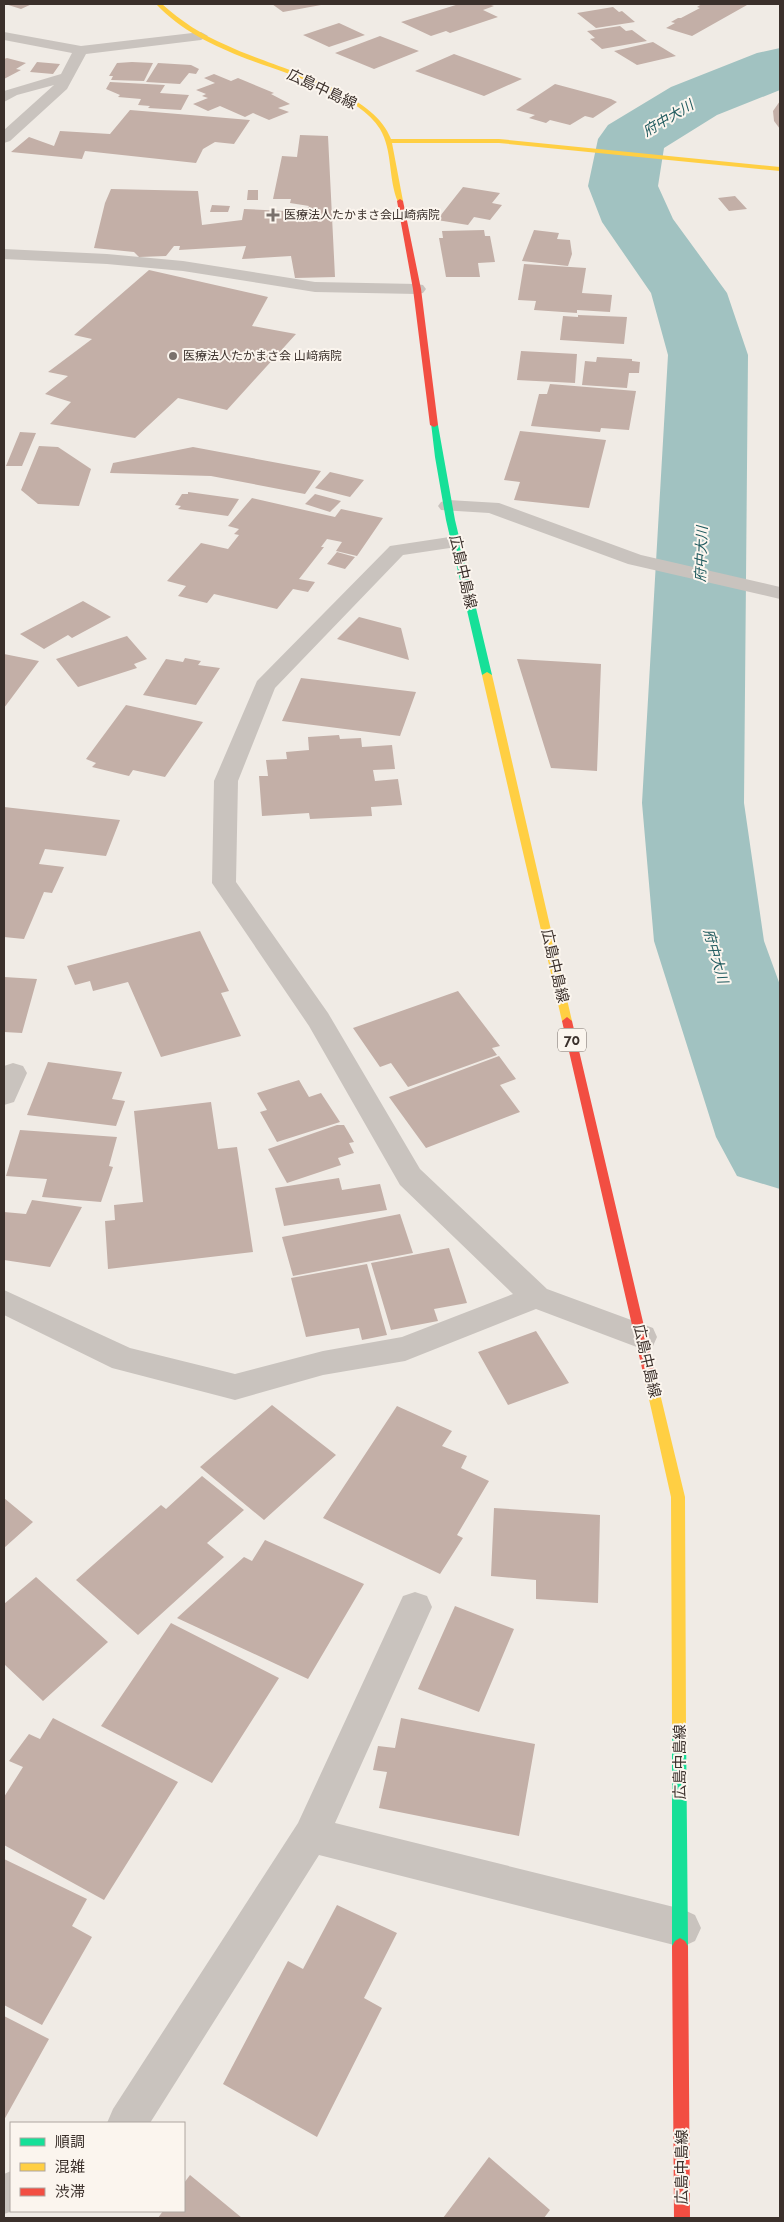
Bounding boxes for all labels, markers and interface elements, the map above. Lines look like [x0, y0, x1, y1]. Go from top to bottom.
street label: 広島中島線 [284, 65, 360, 113]
water label: 府中大川 [640, 96, 698, 139]
marker: 医療法人たかまさ会山崎病院 [266, 208, 280, 222]
place label: 医療法人たかまさ会山崎病院 [284, 208, 440, 222]
place label: 医療法人たかまさ会 山﨑病院 [183, 349, 342, 363]
marker: 医療法人たかまさ会 山﨑病院 [167, 350, 179, 362]
water label: 府中大川 [692, 524, 710, 582]
street label: 広島中島線 [446, 533, 480, 611]
street label: 広島中島線 [538, 927, 572, 1005]
water label: 府中大川 [701, 927, 732, 987]
road number: 70 [558, 1028, 586, 1052]
street label: 広島中島線 [630, 1322, 664, 1400]
street label: 広島中島線 [671, 1724, 689, 1800]
legend [10, 2122, 185, 2212]
street label: 広島中島線 [673, 2129, 691, 2205]
text: 順調 [55, 2133, 85, 2151]
text: 混雑 [55, 2158, 85, 2176]
text: 渋滞 [55, 2183, 85, 2201]

